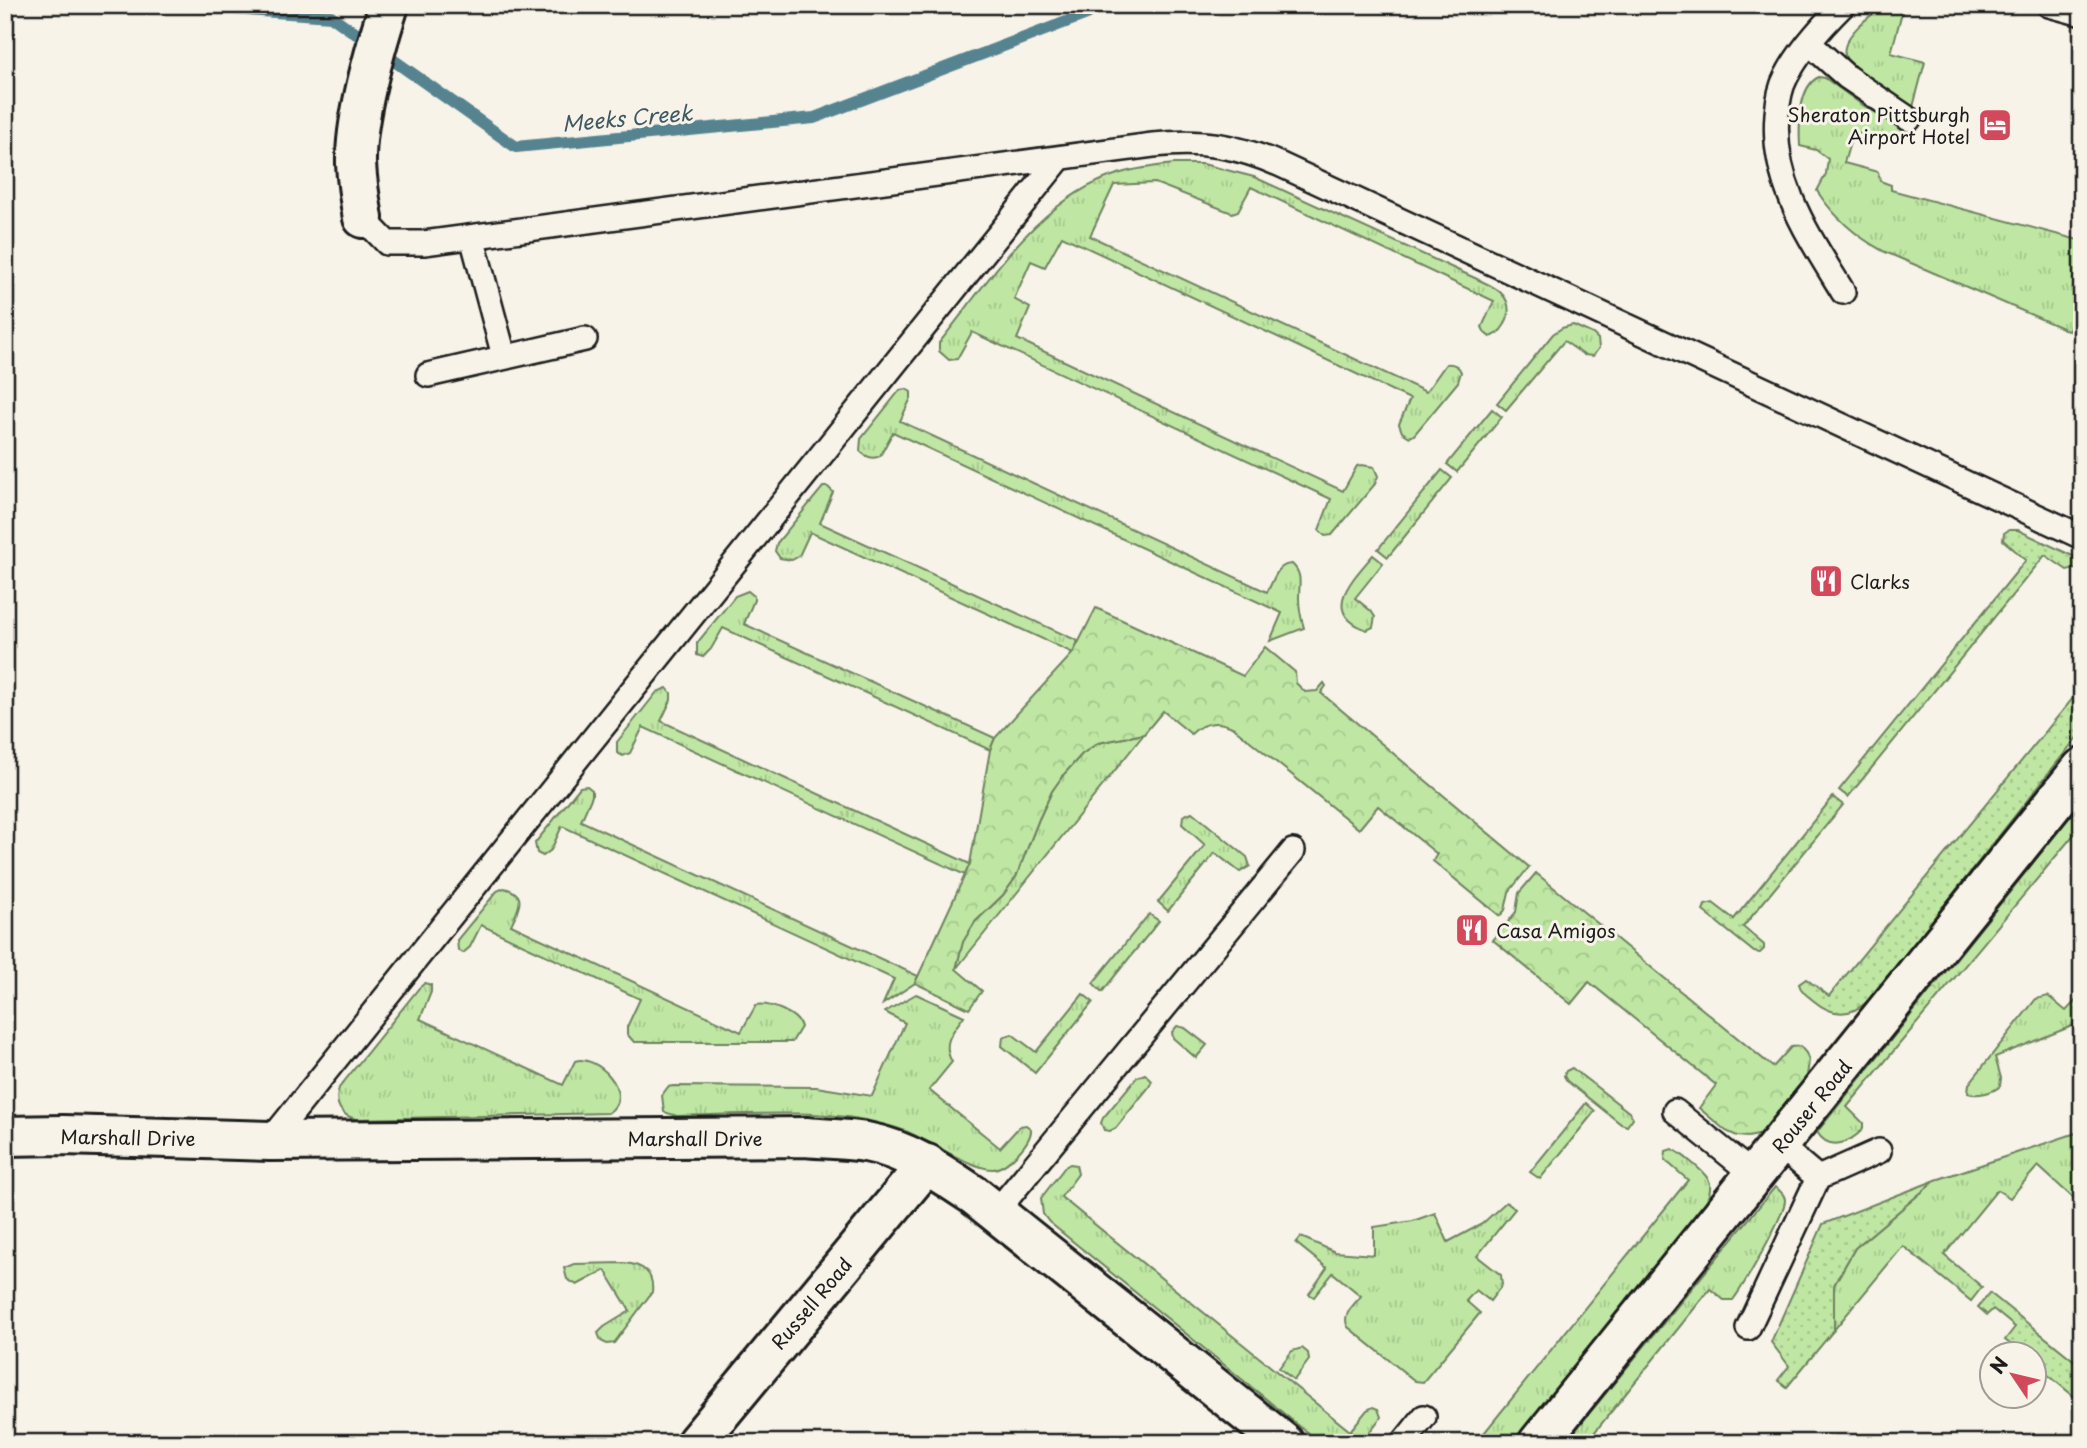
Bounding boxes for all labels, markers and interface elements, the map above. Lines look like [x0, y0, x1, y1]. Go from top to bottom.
water label: Meeks Creek [560, 95, 695, 139]
place label: Sheraton Pittsburgh Airport Hotel [1788, 100, 1970, 150]
hotel icon: Sheraton Pittsburgh Airport Hotel [1976, 106, 2014, 144]
restaurant icon: Clarks [1807, 562, 1845, 600]
place label: Clarks [1850, 567, 1910, 595]
restaurant icon: Casa Amigos [1453, 911, 1491, 949]
place label: Casa Amigos [1496, 916, 1616, 944]
street label: Rouser Road [1764, 1053, 1858, 1159]
street label: Marshall Drive [60, 1122, 196, 1152]
street label: Marshall Drive [627, 1124, 763, 1152]
street label: Russell Road [764, 1251, 858, 1355]
north arrow [1979, 1340, 2048, 1410]
text: N [1982, 1350, 2014, 1379]

